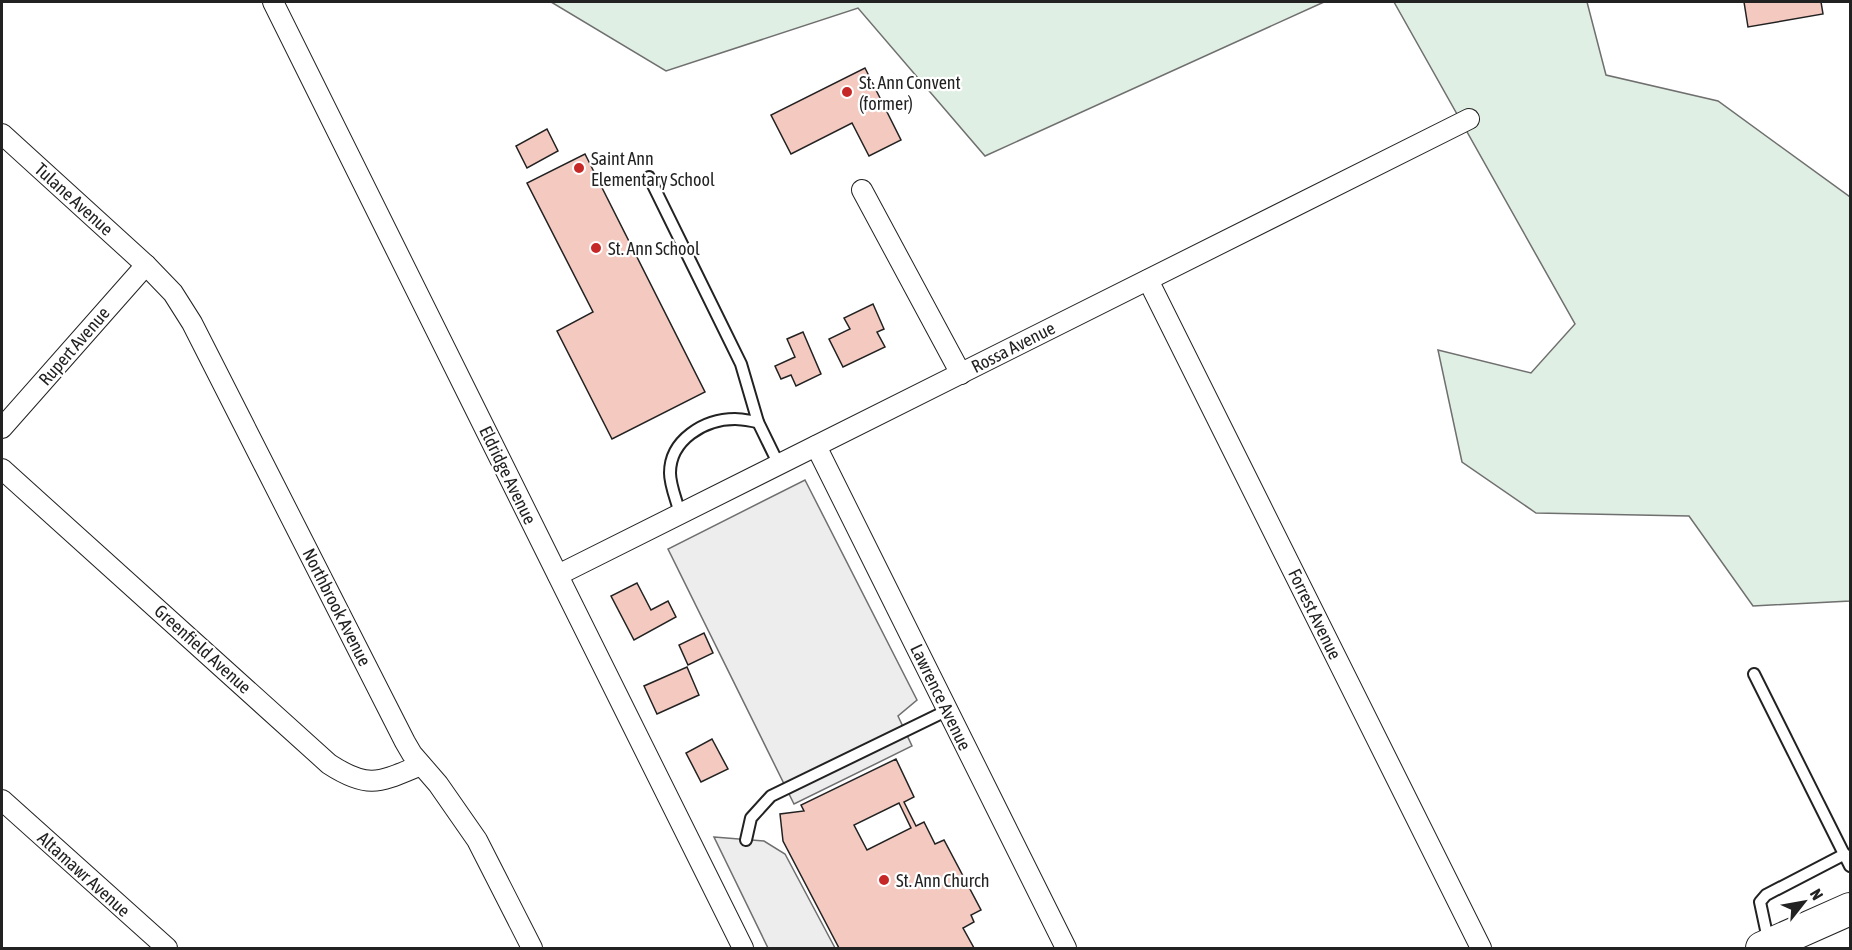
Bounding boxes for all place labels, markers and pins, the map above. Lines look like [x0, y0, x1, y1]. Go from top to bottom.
place label: St. Ann Convent (former) [859, 72, 961, 114]
marker: St. Ann Convent (former) [840, 85, 854, 99]
place label: Saint Ann Elementary School [591, 148, 715, 190]
marker: Saint Ann Elementary School [572, 161, 586, 175]
place label: St. Ann School [608, 238, 700, 259]
marker: St. Ann School [589, 241, 603, 255]
place label: St. Ann Church [896, 870, 989, 891]
marker: St. Ann Church [877, 873, 891, 887]

